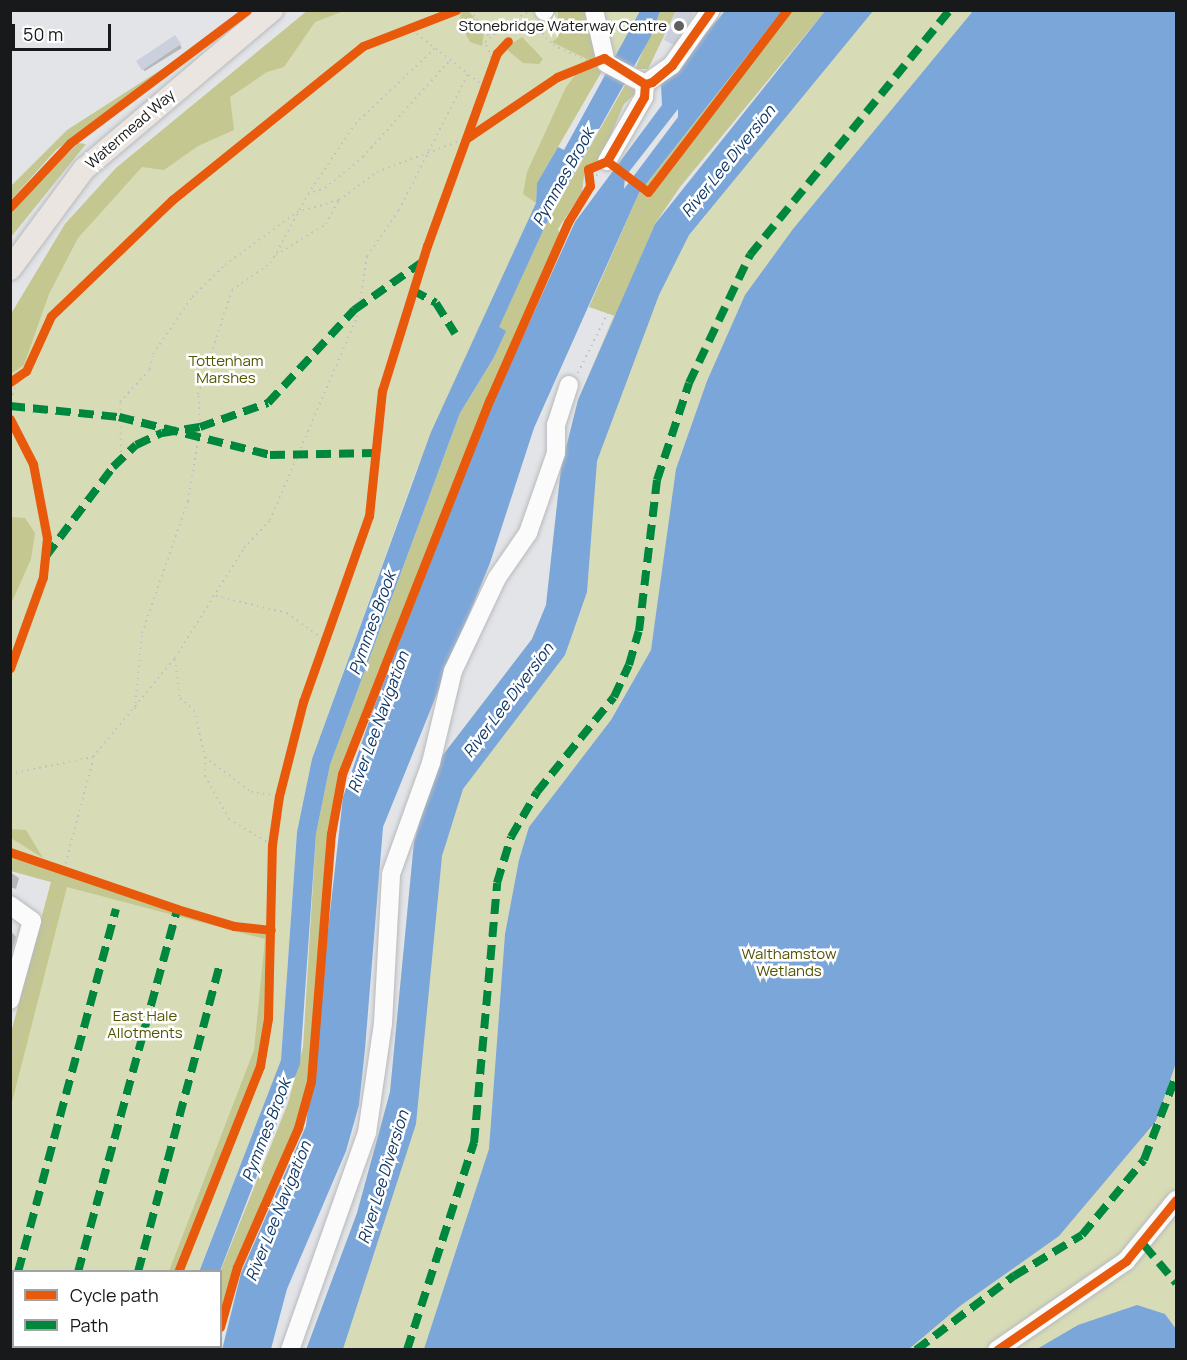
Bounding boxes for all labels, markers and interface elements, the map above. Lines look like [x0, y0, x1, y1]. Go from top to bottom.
scale bar [15, 12, 114, 50]
place label: Stonebridge Waterway Centre [459, 17, 667, 35]
marker: Stonebridge Waterway Centre [672, 19, 686, 33]
text: 50 m [23, 22, 63, 46]
street label: Watermead Way [82, 85, 178, 173]
water label: River Lee Diversion [677, 101, 779, 221]
water label: Pymmes Brook [528, 125, 598, 229]
park label: Tottenham Marshes [188, 351, 264, 386]
water label: Pymmes Brook [344, 569, 400, 677]
water label: River Lee Diversion [459, 639, 557, 761]
water label: River Lee Navigation [344, 649, 412, 795]
park label: Walthamstow Wetlands [742, 944, 836, 979]
park label: East Hale Allotments [107, 1006, 183, 1041]
water label: Pymmes Brook [238, 1076, 294, 1184]
water label: River Lee Diversion [354, 1108, 412, 1246]
water label: River Lee Navigation [241, 1138, 315, 1284]
legend [12, 1270, 222, 1348]
text: Cycle path [70, 1283, 159, 1307]
text: Path [70, 1313, 108, 1337]

